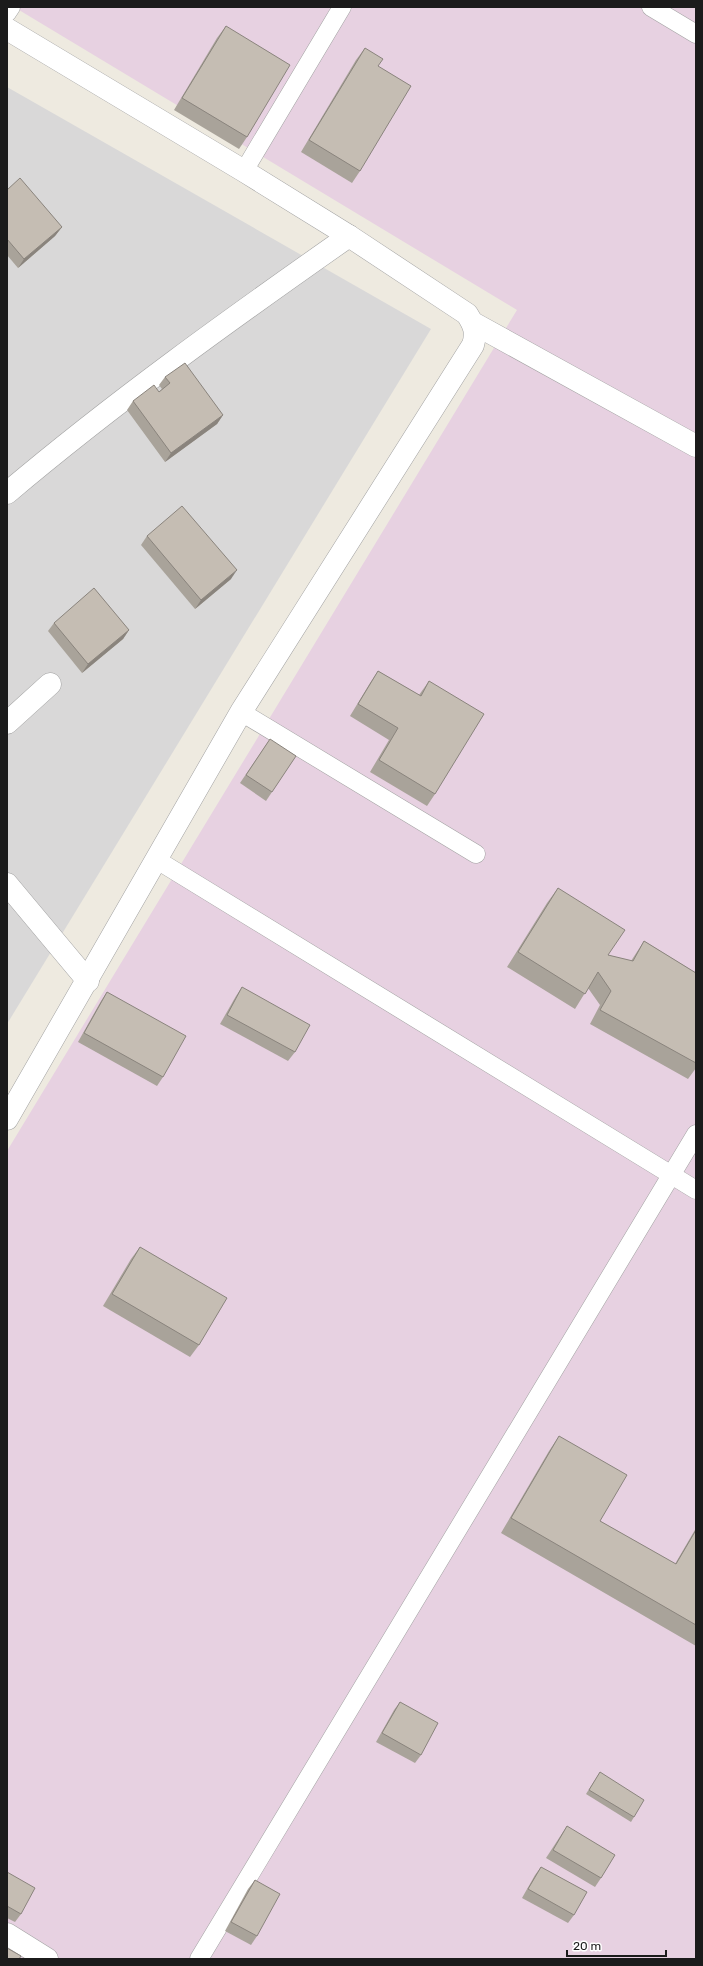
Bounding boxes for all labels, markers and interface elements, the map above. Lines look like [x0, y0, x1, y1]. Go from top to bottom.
scale bar [567, 1932, 666, 1958]
text: 20 m [573, 1939, 601, 1953]

